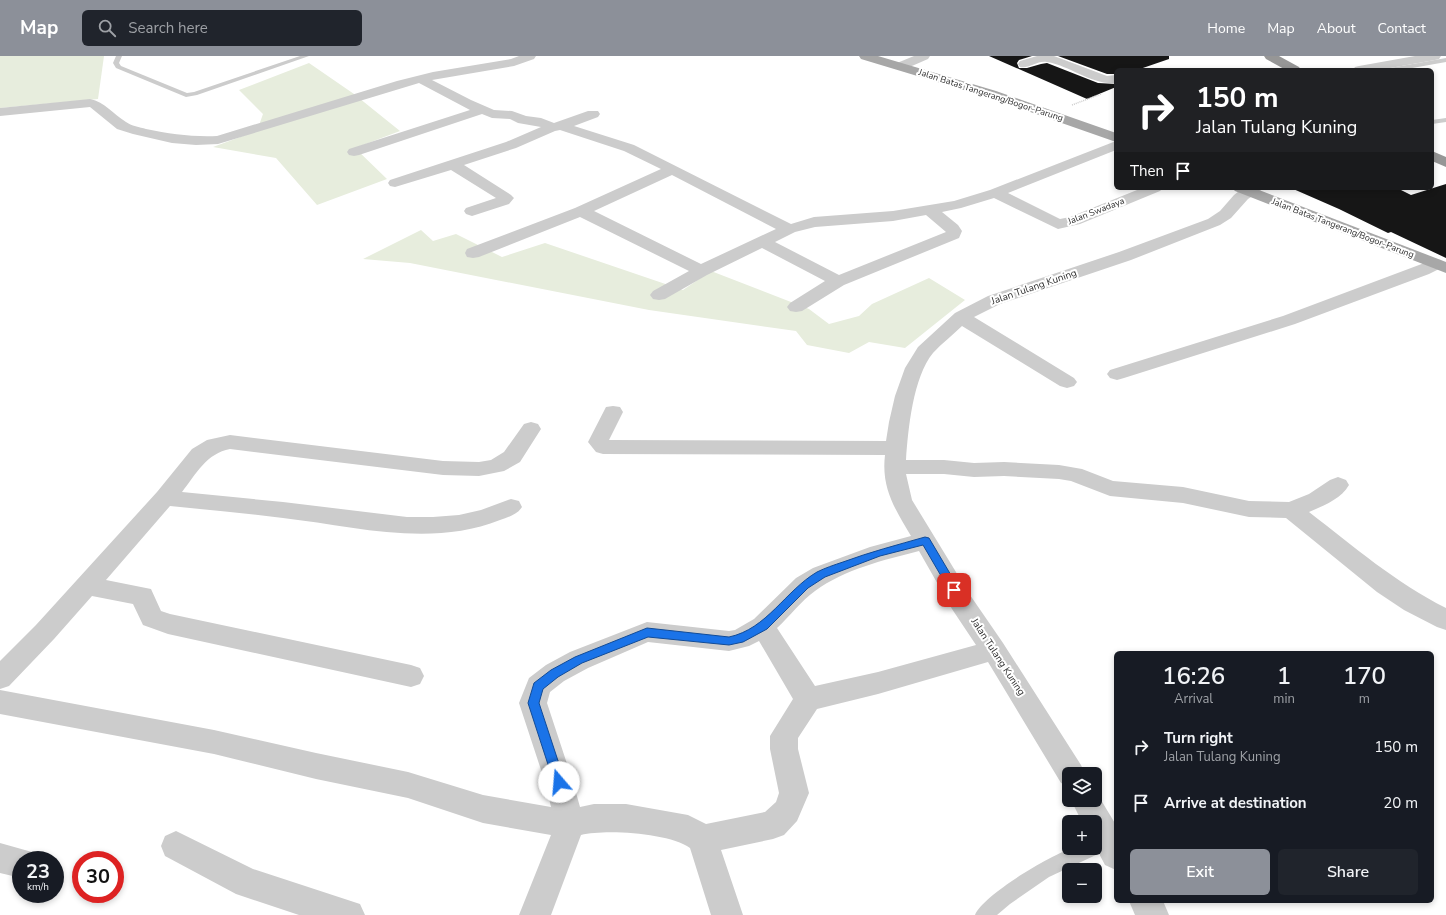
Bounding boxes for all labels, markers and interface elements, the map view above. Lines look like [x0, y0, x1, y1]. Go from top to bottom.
search box [82, 10, 362, 46]
text: Map [20, 15, 58, 41]
icon: search [96, 17, 118, 39]
text: Search here [128, 18, 208, 38]
text: Home [1207, 19, 1245, 38]
text: Map [1267, 19, 1295, 38]
text: About [1317, 19, 1356, 38]
text: Contact [1378, 19, 1426, 38]
street label: Jalan Batas Tangerang/Bogor–Parung [916, 66, 1065, 124]
text: 150 m [1196, 79, 1279, 117]
icon: right [1130, 84, 1182, 136]
text: Jalan Tulang Kuning [1196, 115, 1357, 139]
icon: arrive [1172, 160, 1194, 182]
text: Then [1130, 161, 1164, 181]
street label: Jalan Swadaya [1065, 195, 1126, 228]
street label: Jalan Batas Tangerang/Bogor–Parung [1269, 195, 1416, 261]
street label: Jalan Tulang Kuning [988, 266, 1079, 309]
pin [937, 573, 971, 607]
icon: arrive [943, 579, 965, 601]
street label: Jalan Tulang Kuning [967, 615, 1028, 699]
text: 16:26 [1162, 660, 1225, 692]
text: 1 [1277, 660, 1291, 692]
text: 170 [1343, 660, 1386, 692]
text: Arrival [1174, 690, 1213, 708]
text: min [1273, 690, 1295, 708]
text: m [1359, 690, 1370, 708]
text: Turn right [1164, 728, 1233, 748]
icon: right [1130, 736, 1152, 758]
text: 150 m [1374, 737, 1418, 757]
text: Jalan Tulang Kuning [1164, 748, 1281, 766]
position arrow [538, 761, 580, 803]
map controls [1062, 767, 1102, 903]
button: layers [1062, 767, 1102, 807]
icon: arrive [1130, 792, 1152, 814]
text: Arrive at destination [1164, 793, 1307, 813]
text: 20 m [1383, 793, 1418, 813]
button: + [1062, 815, 1102, 855]
button: Exit [1130, 849, 1270, 895]
button: Share [1278, 849, 1418, 895]
speed limit sign: 30 [72, 851, 124, 903]
text: 23 [26, 858, 50, 885]
button: − [1062, 863, 1102, 903]
text: km/h [27, 880, 49, 894]

